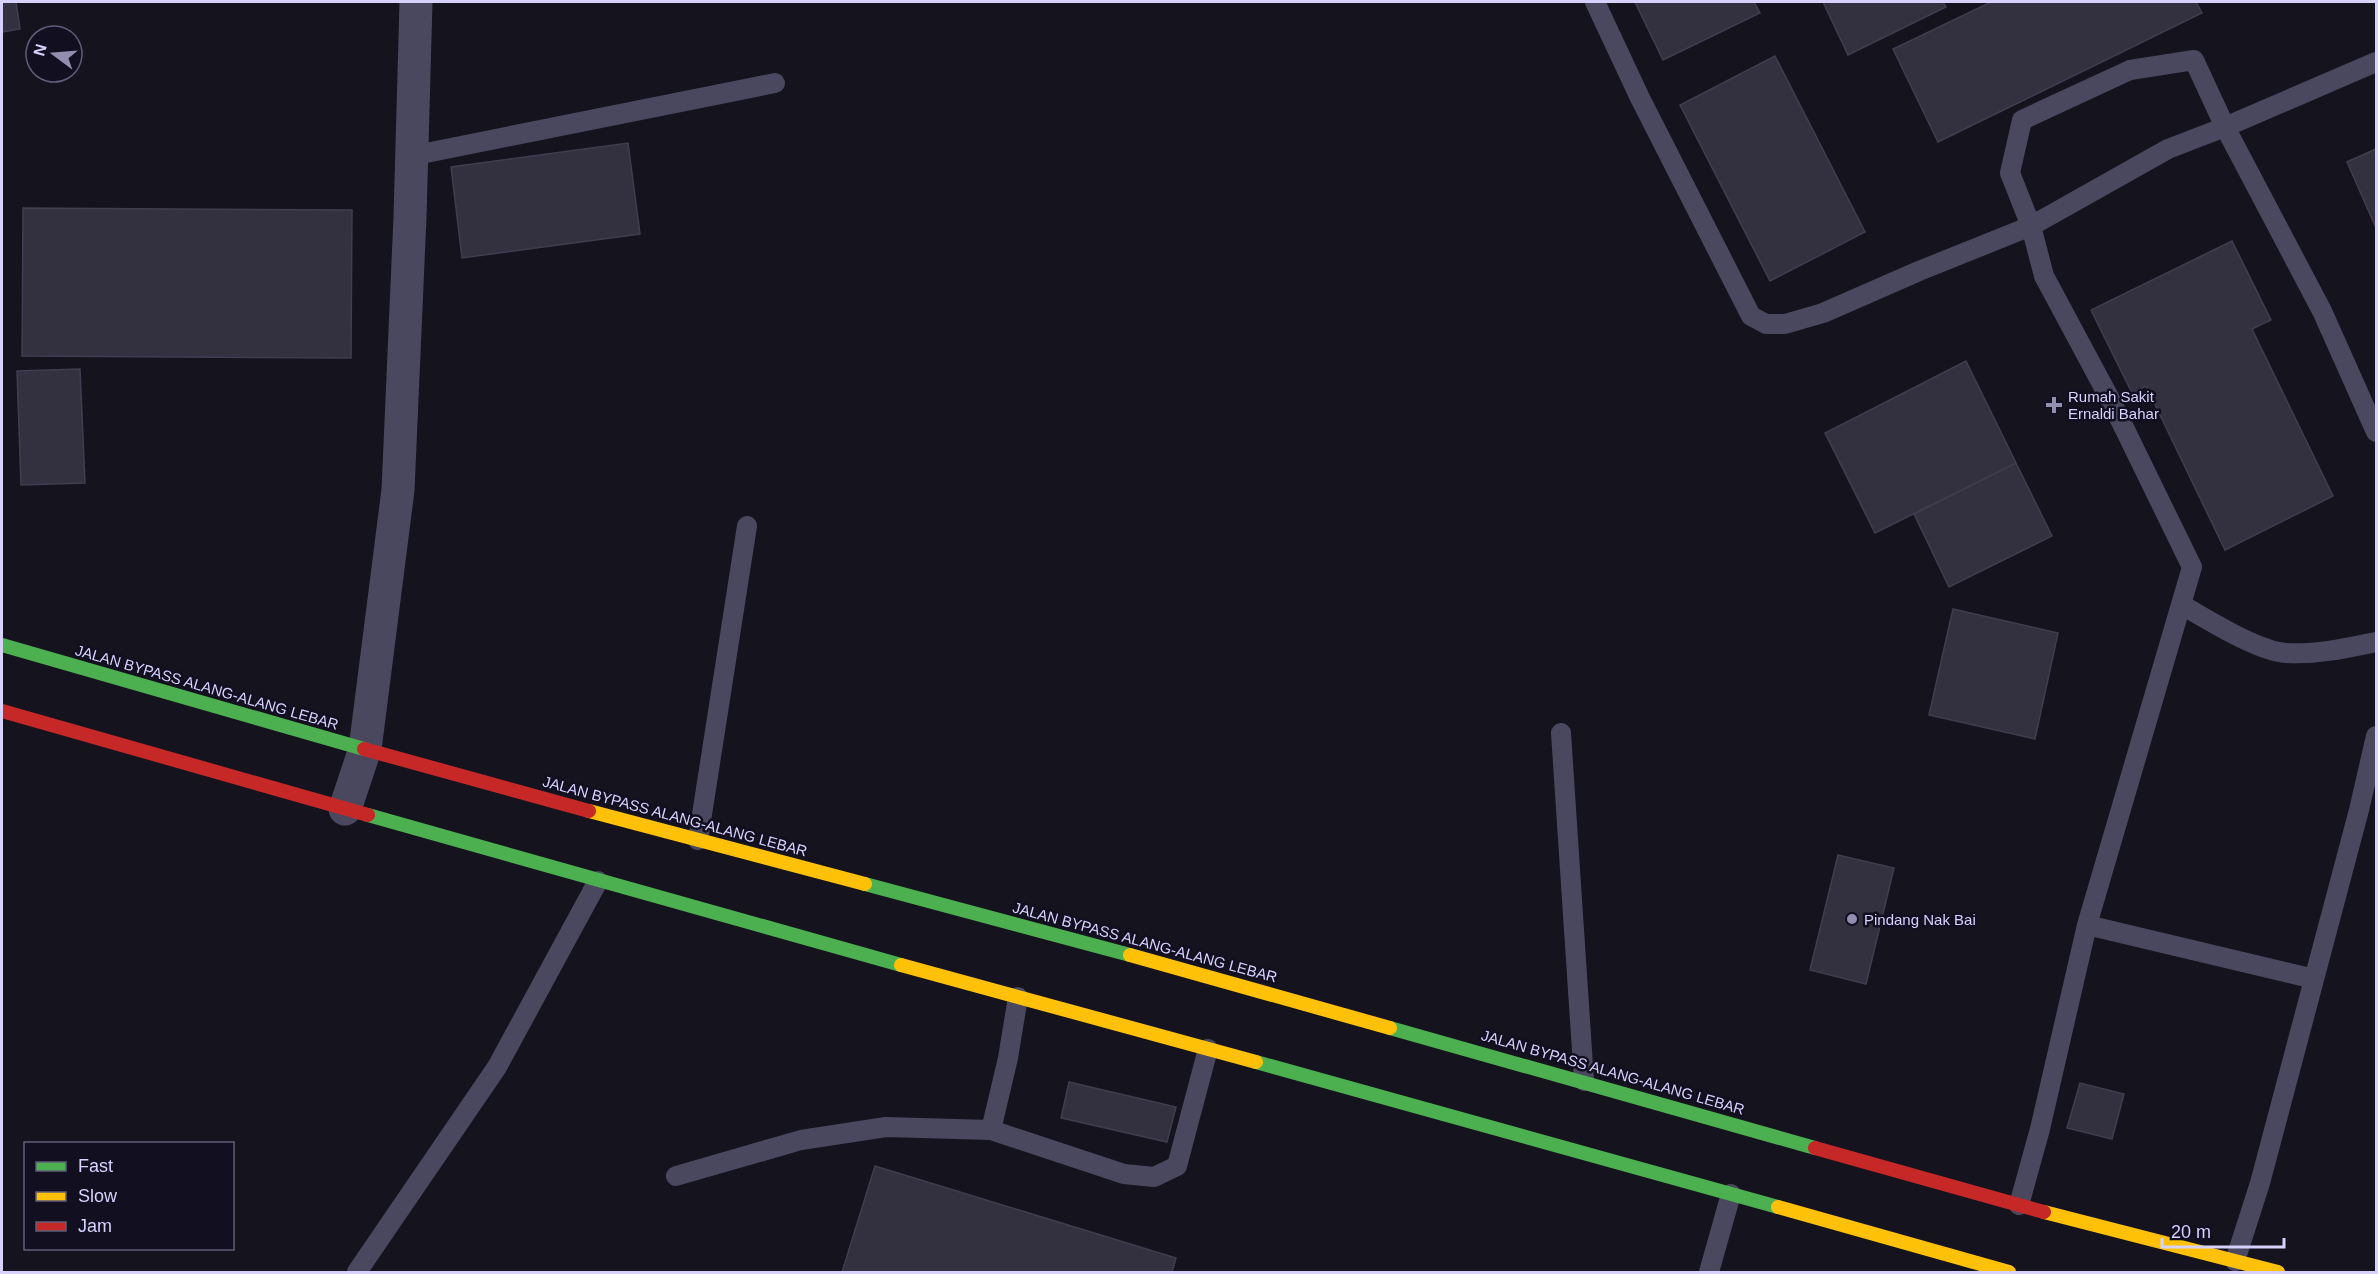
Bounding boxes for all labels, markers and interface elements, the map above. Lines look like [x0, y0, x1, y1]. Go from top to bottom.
north arrow [24, 24, 84, 84]
text: N [30, 42, 50, 58]
place label: Rumah Sakit Ernaldi Bahar [2068, 388, 2159, 422]
marker: Rumah Sakit Ernaldi Bahar [2045, 396, 2063, 414]
street label: JALAN BYPASS ALANG-ALANG LEBAR [73, 641, 341, 733]
street label: JALAN BYPASS ALANG-ALANG LEBAR [541, 772, 809, 860]
street label: JALAN BYPASS ALANG-ALANG LEBAR [1011, 898, 1279, 986]
place label: Pindang Nak Bai [1864, 911, 1976, 928]
marker: Pindang Nak Bai [1845, 912, 1859, 926]
street label: JALAN BYPASS ALANG-ALANG LEBAR [1479, 1026, 1747, 1118]
legend [24, 1142, 234, 1250]
text: Fast [78, 1156, 113, 1176]
text: Slow [78, 1186, 118, 1206]
scale bar [2162, 1211, 2284, 1249]
text: Jam [78, 1216, 112, 1236]
text: 20 m [2171, 1222, 2211, 1242]

